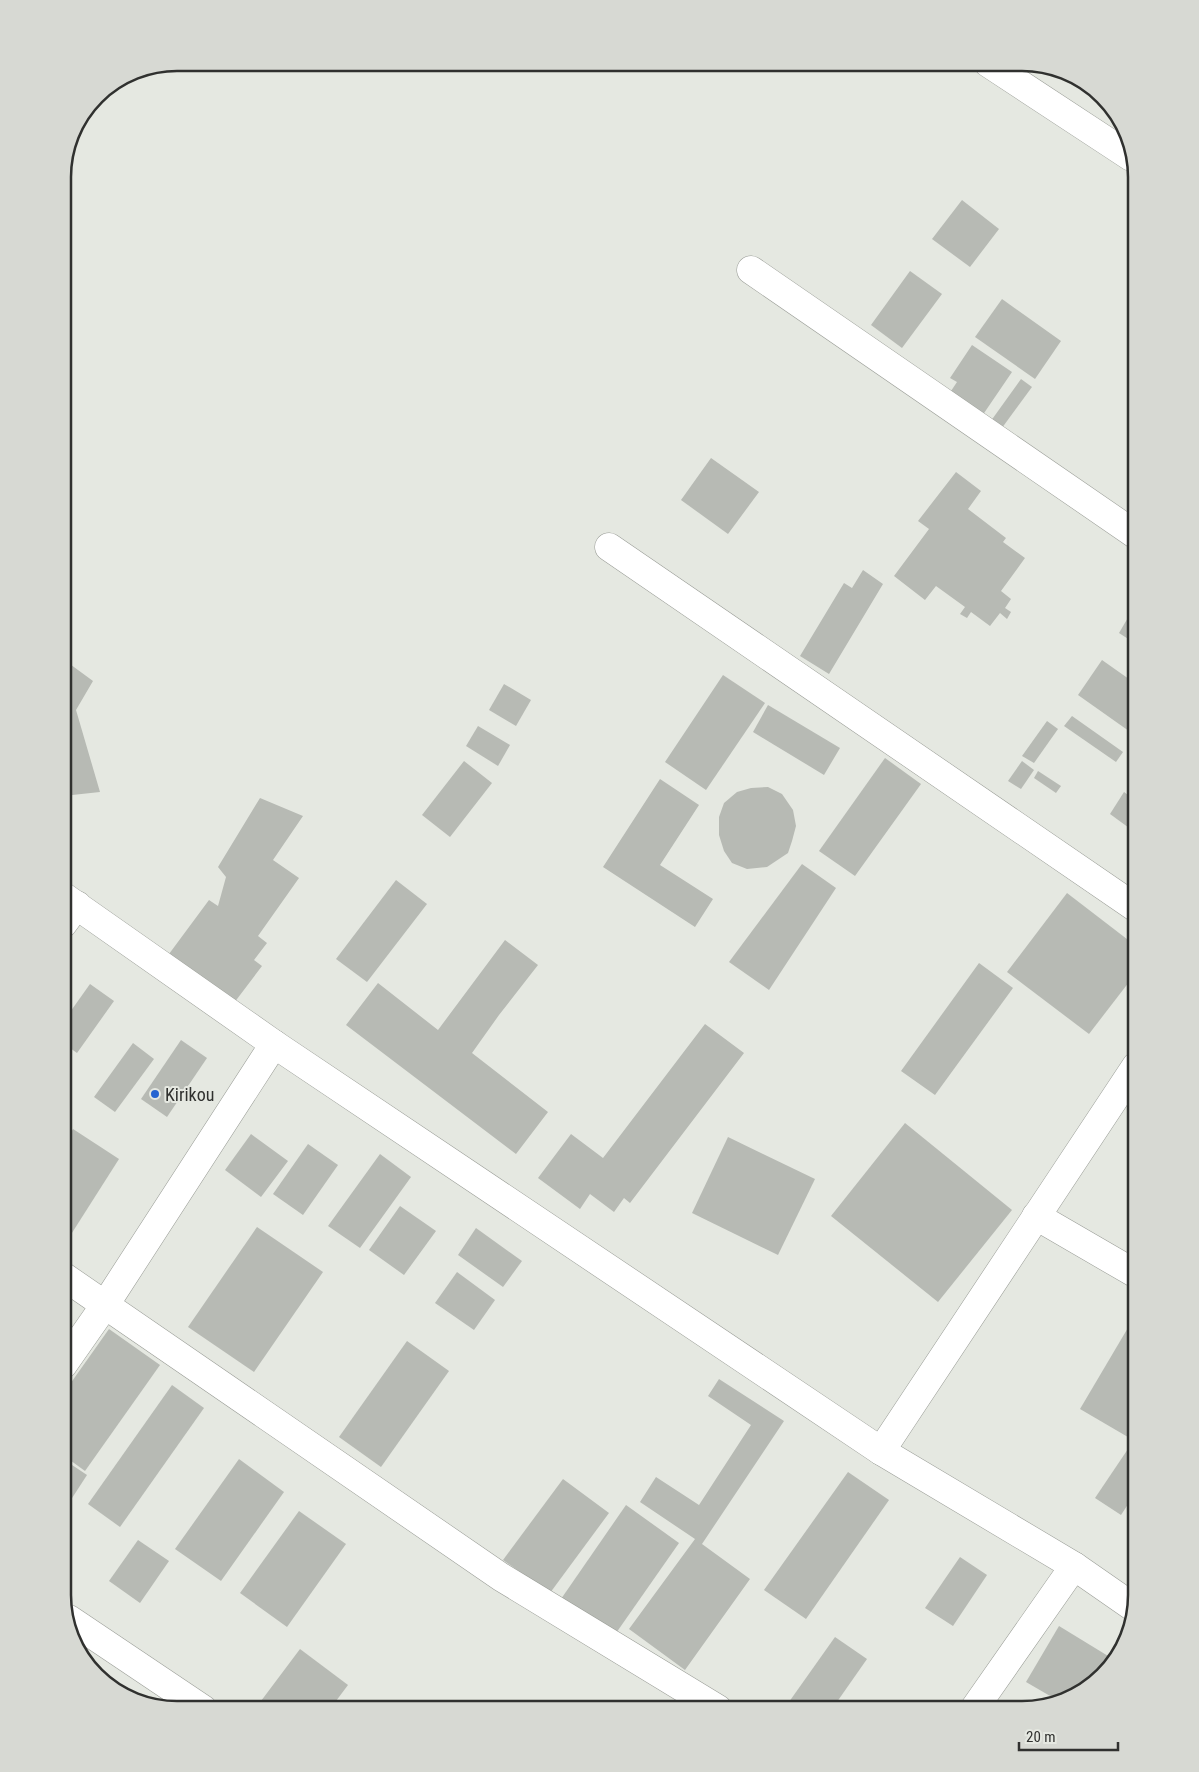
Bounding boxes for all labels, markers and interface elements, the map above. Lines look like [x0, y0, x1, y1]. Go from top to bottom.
place label: Kirikou [165, 1084, 214, 1105]
marker: Kirikou [149, 1088, 161, 1100]
scale bar [1019, 1720, 1118, 1752]
text: 20 m [1026, 1728, 1056, 1746]

